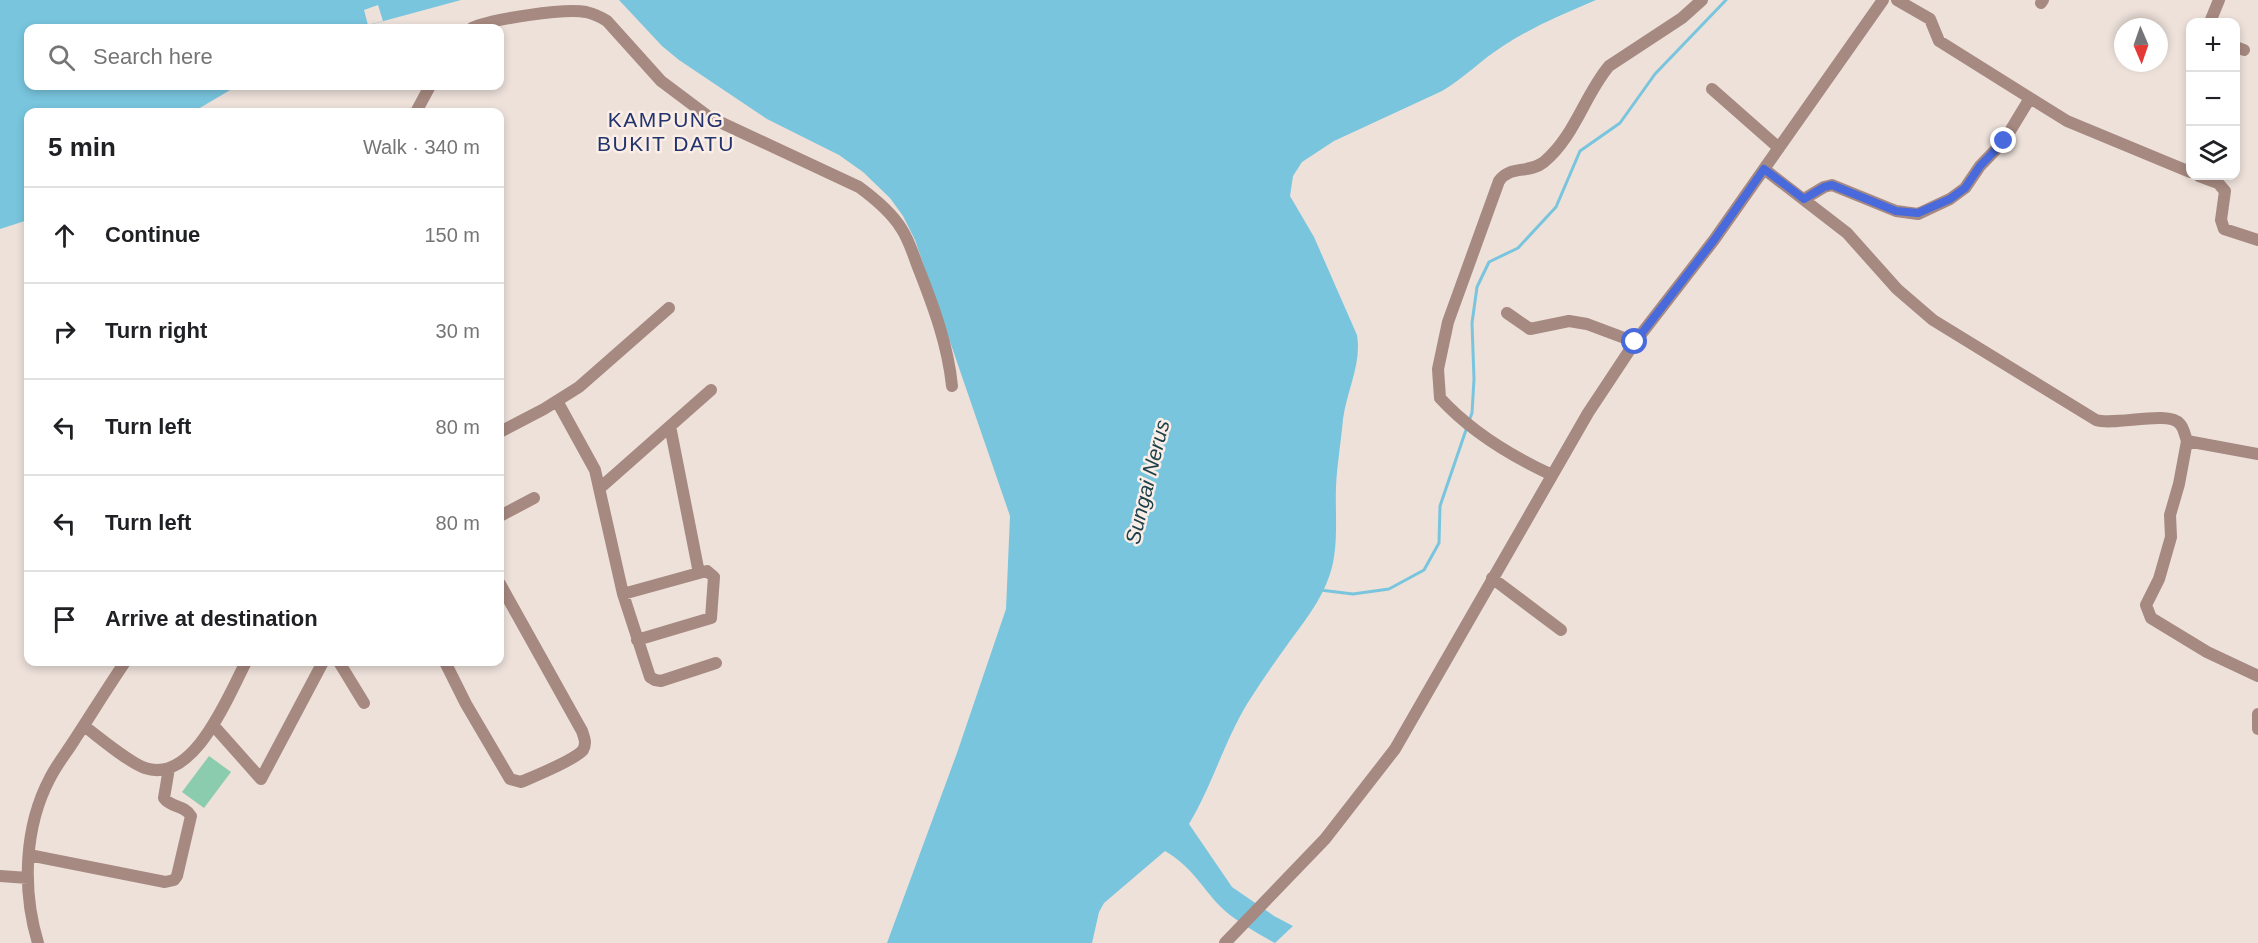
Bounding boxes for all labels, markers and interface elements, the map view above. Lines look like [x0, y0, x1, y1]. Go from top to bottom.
north arrow [2114, 18, 2168, 72]
map controls [2186, 18, 2240, 180]
button: + [2186, 18, 2240, 72]
search box [24, 24, 504, 90]
icon: search [45, 41, 78, 74]
text: Search here [93, 44, 213, 69]
button: − [2186, 72, 2240, 126]
district label: KAMPUNG BUKIT DATU [597, 108, 735, 155]
button: layers [2186, 126, 2240, 180]
route end [1990, 127, 2016, 153]
text: 5 min [48, 132, 116, 162]
text: Walk · 340 m [363, 136, 480, 158]
icon: ahead [48, 219, 81, 252]
text: Continue [105, 222, 200, 247]
text: 150 m [424, 224, 480, 246]
icon: right [48, 315, 81, 348]
text: Turn right [105, 318, 207, 343]
text: 30 m [436, 320, 480, 342]
route start [1621, 328, 1647, 354]
icon: left [48, 411, 81, 444]
text: Turn left [105, 414, 191, 439]
text: 80 m [436, 416, 480, 438]
water label: Sungai Nerus [1120, 417, 1174, 547]
icon: left [48, 507, 81, 540]
text: Turn left [105, 510, 191, 535]
text: 80 m [436, 512, 480, 534]
icon: arrive [48, 603, 81, 636]
text: Arrive at destination [105, 606, 318, 631]

